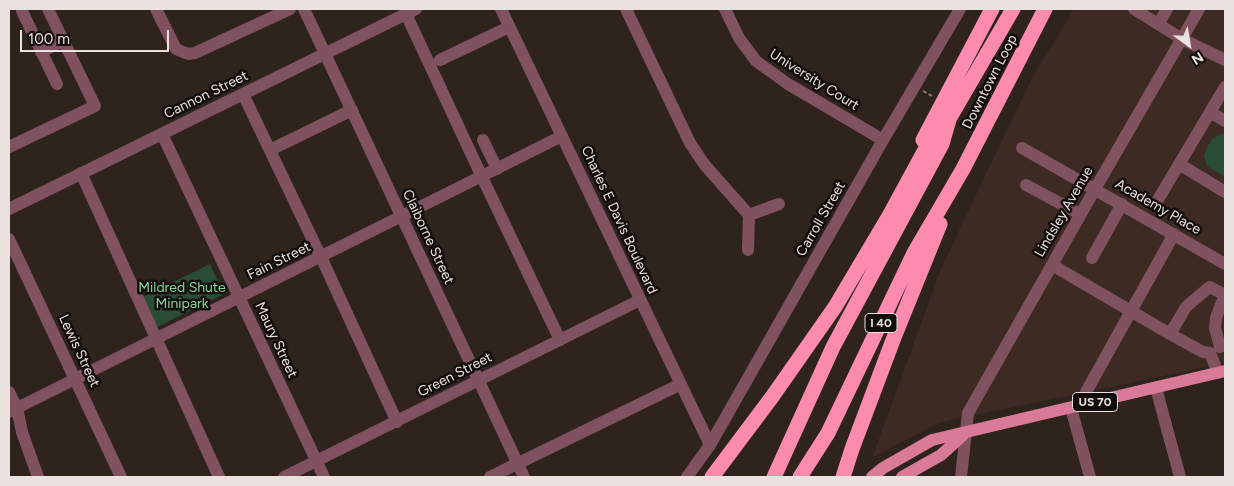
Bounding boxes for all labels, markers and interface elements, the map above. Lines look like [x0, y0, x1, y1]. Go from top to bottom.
scale bar [22, 20, 171, 52]
north arrow [1164, 20, 1214, 70]
text: 100 m [28, 30, 70, 48]
street label: Downtown Loop [959, 32, 1021, 132]
street label: University Court [766, 46, 862, 114]
text: N [1188, 48, 1206, 68]
street label: Cannon Street [161, 67, 251, 123]
street label: Charles E Davis Boulevard [577, 143, 661, 297]
street label: Lindsley Avenue [1031, 164, 1097, 260]
street label: Academy Place [1112, 176, 1204, 238]
street label: Carroll Street [793, 179, 849, 259]
street label: Claiborne Street [399, 187, 457, 287]
street label: Fain Street [245, 238, 313, 284]
park label: Mildred Shute Minipark [138, 280, 226, 312]
street label: Maury Street [251, 299, 301, 381]
street label: Lewis Street [55, 312, 103, 390]
road number: I 40 [865, 314, 897, 332]
street label: Green Street [415, 349, 495, 401]
road number: US 70 [1072, 392, 1118, 412]

